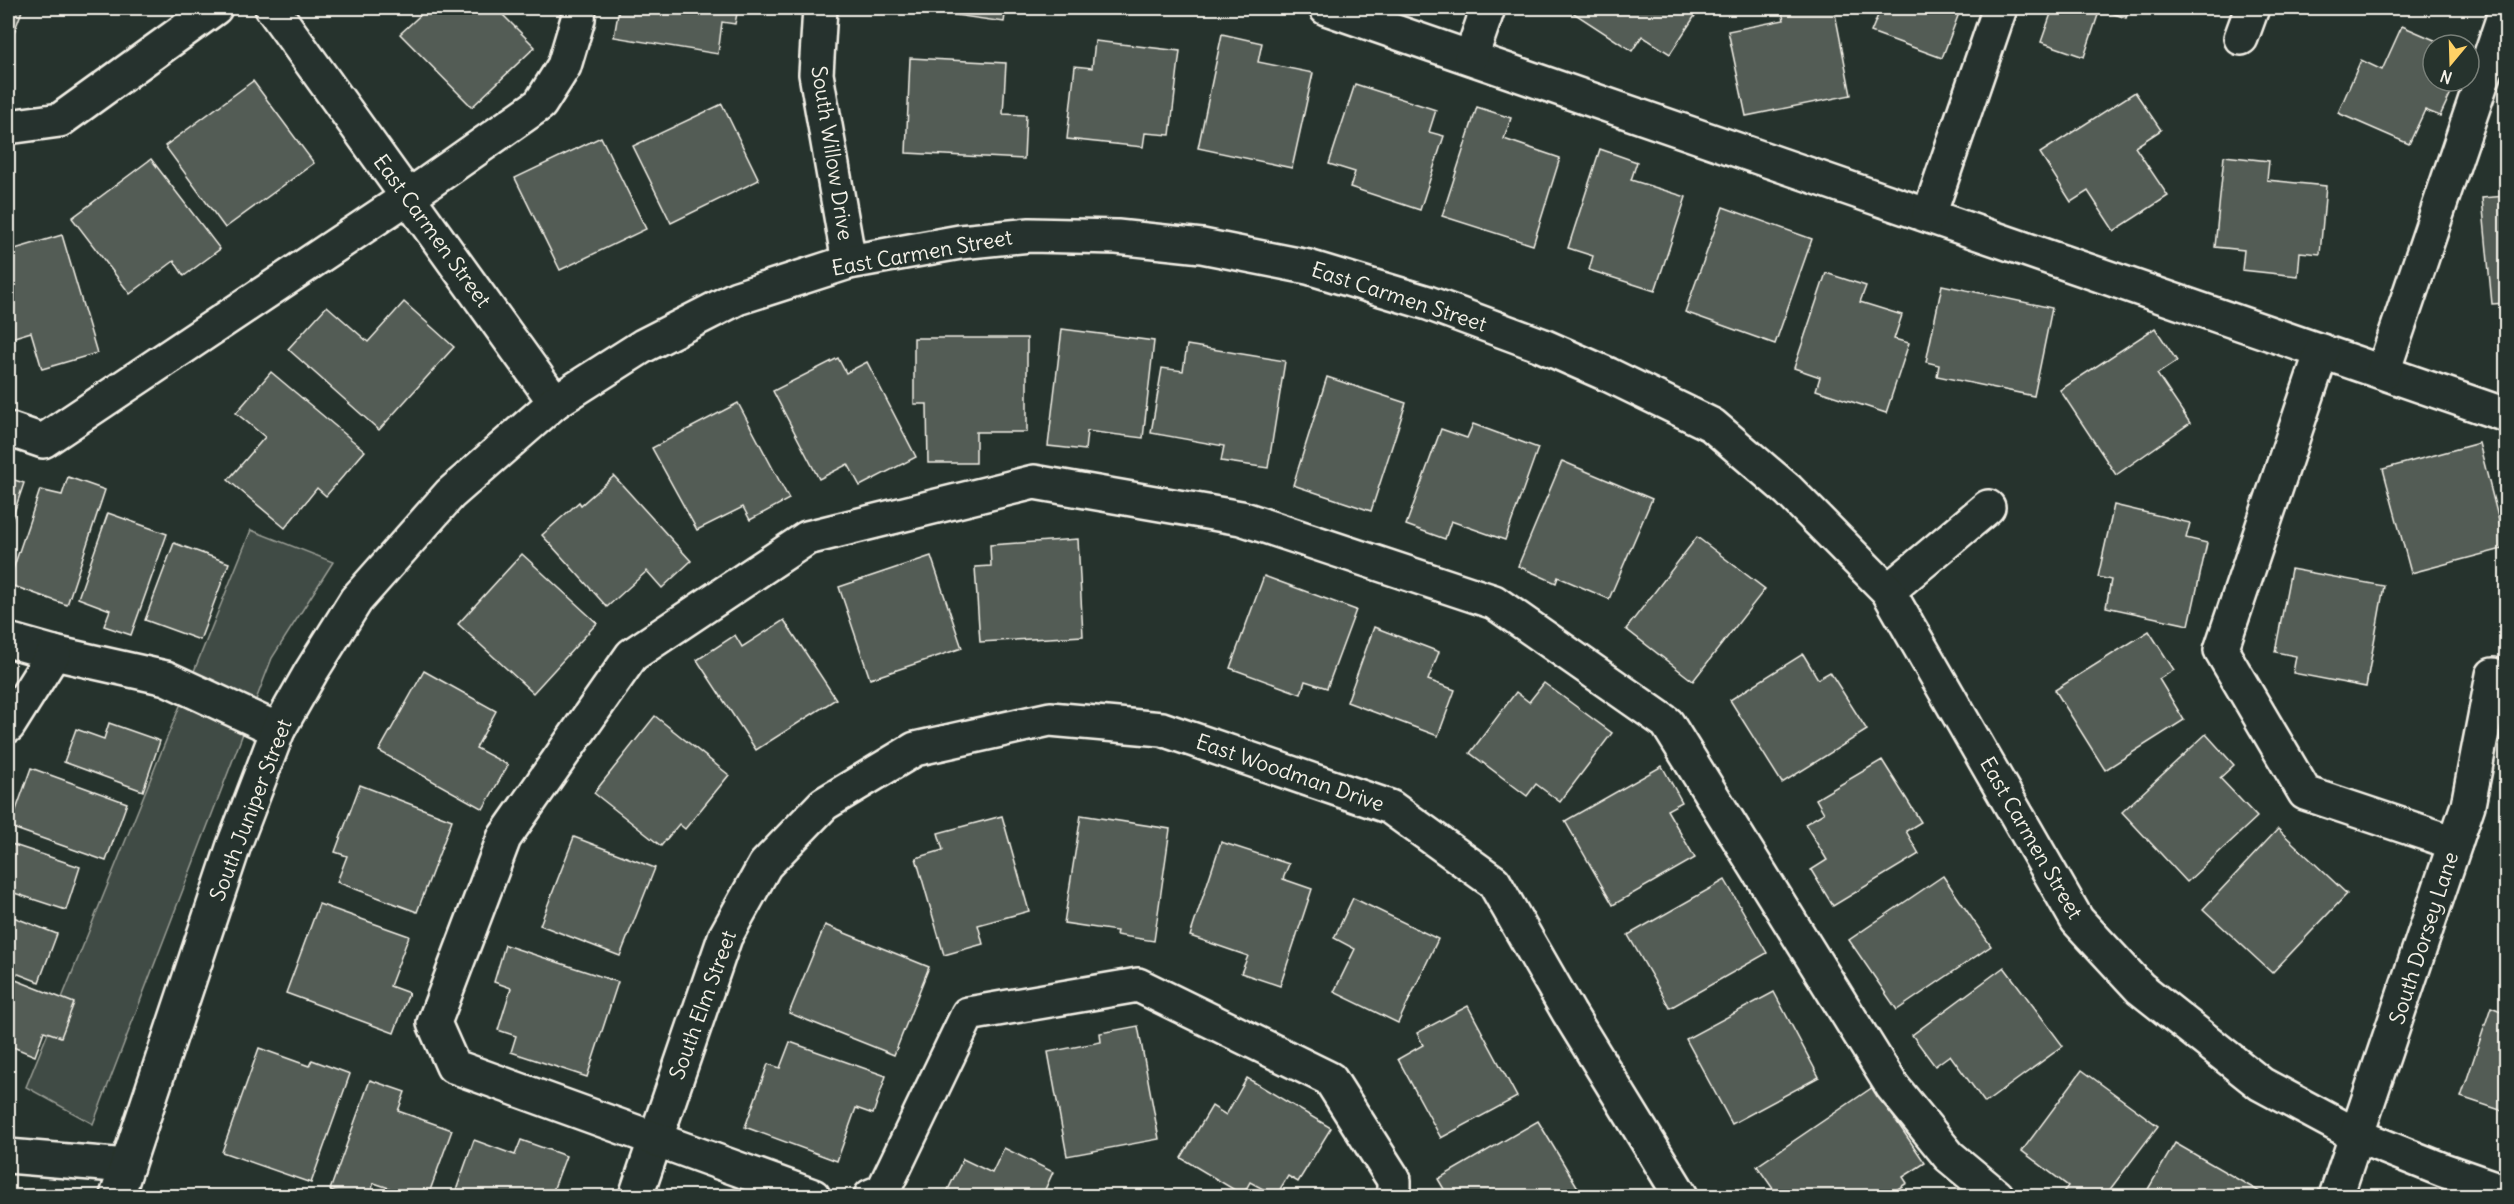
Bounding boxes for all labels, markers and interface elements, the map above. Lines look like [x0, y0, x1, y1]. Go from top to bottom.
north arrow [2421, 33, 2481, 93]
street label: South Willow Drive [805, 64, 860, 242]
text: N [2438, 66, 2455, 88]
street label: East Carmen Street [368, 149, 497, 313]
street label: East Carmen Street [830, 223, 1014, 282]
street label: East Carmen Street [1308, 255, 1490, 338]
street label: South Juniper Street [203, 715, 298, 905]
street label: East Woodman Drive [1193, 728, 1388, 817]
street label: East Carmen Street [1974, 752, 2089, 924]
street label: South Dorsey Lane [2383, 848, 2464, 1027]
street label: South Elm Street [663, 927, 742, 1083]

